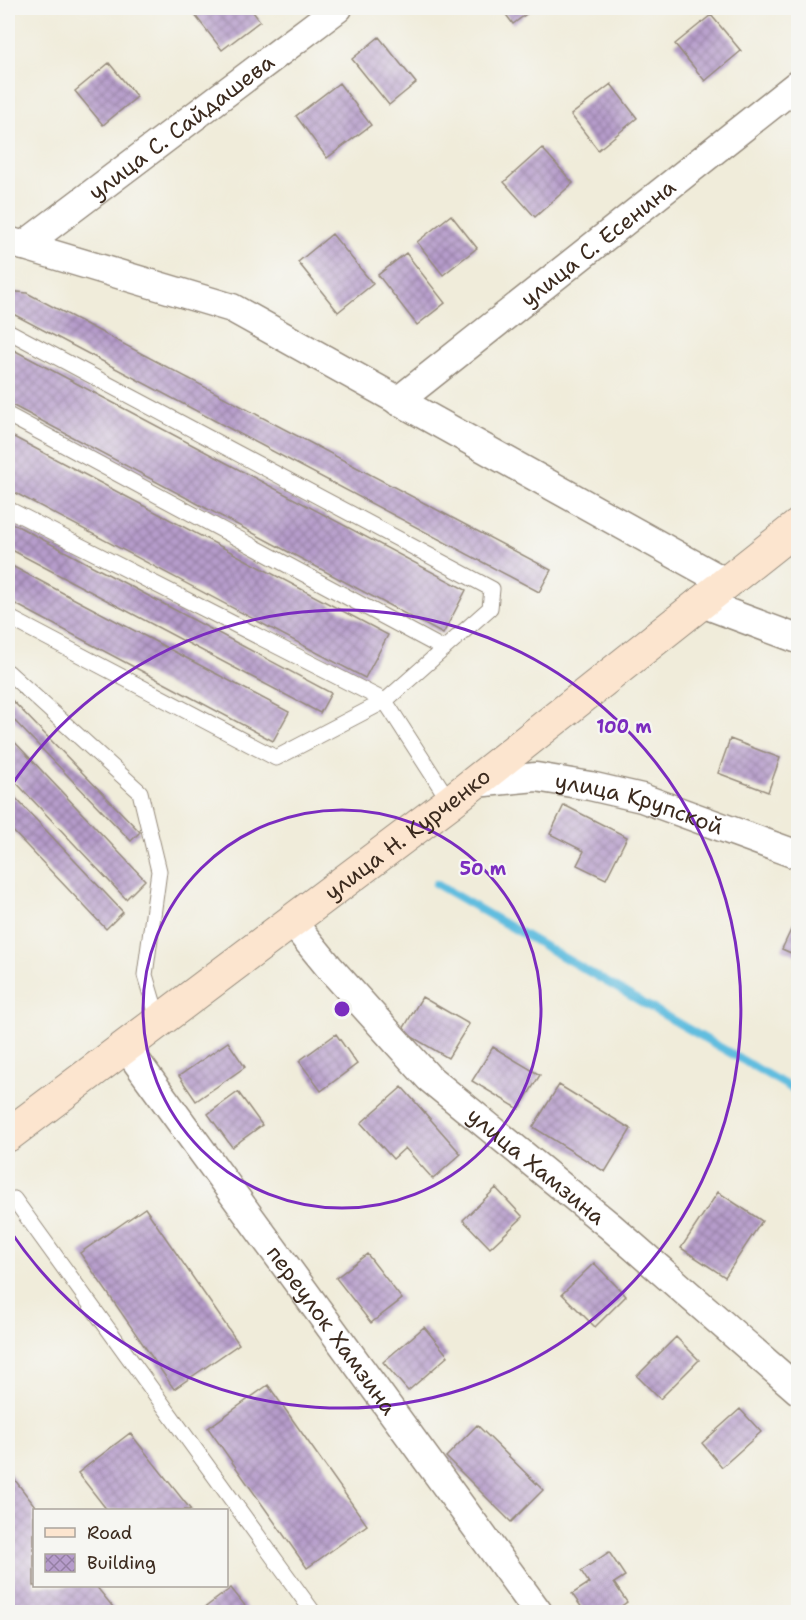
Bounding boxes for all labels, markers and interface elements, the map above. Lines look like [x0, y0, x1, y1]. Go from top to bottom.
street label: улица С. Сайдашева [82, 47, 280, 206]
street label: улица С. Есенина [514, 172, 682, 313]
text: 100 m [596, 715, 652, 739]
street label: улица Н. Курченко [318, 761, 496, 906]
street label: улица Крупской [553, 766, 727, 841]
text: 50 m [460, 857, 507, 881]
centre of rings [332, 999, 352, 1019]
street label: улица Хамзина [461, 1101, 612, 1231]
street label: переулок Хамзина [261, 1239, 404, 1421]
legend [33, 1509, 228, 1587]
text: Road [87, 1521, 132, 1545]
text: Building [87, 1551, 156, 1575]

